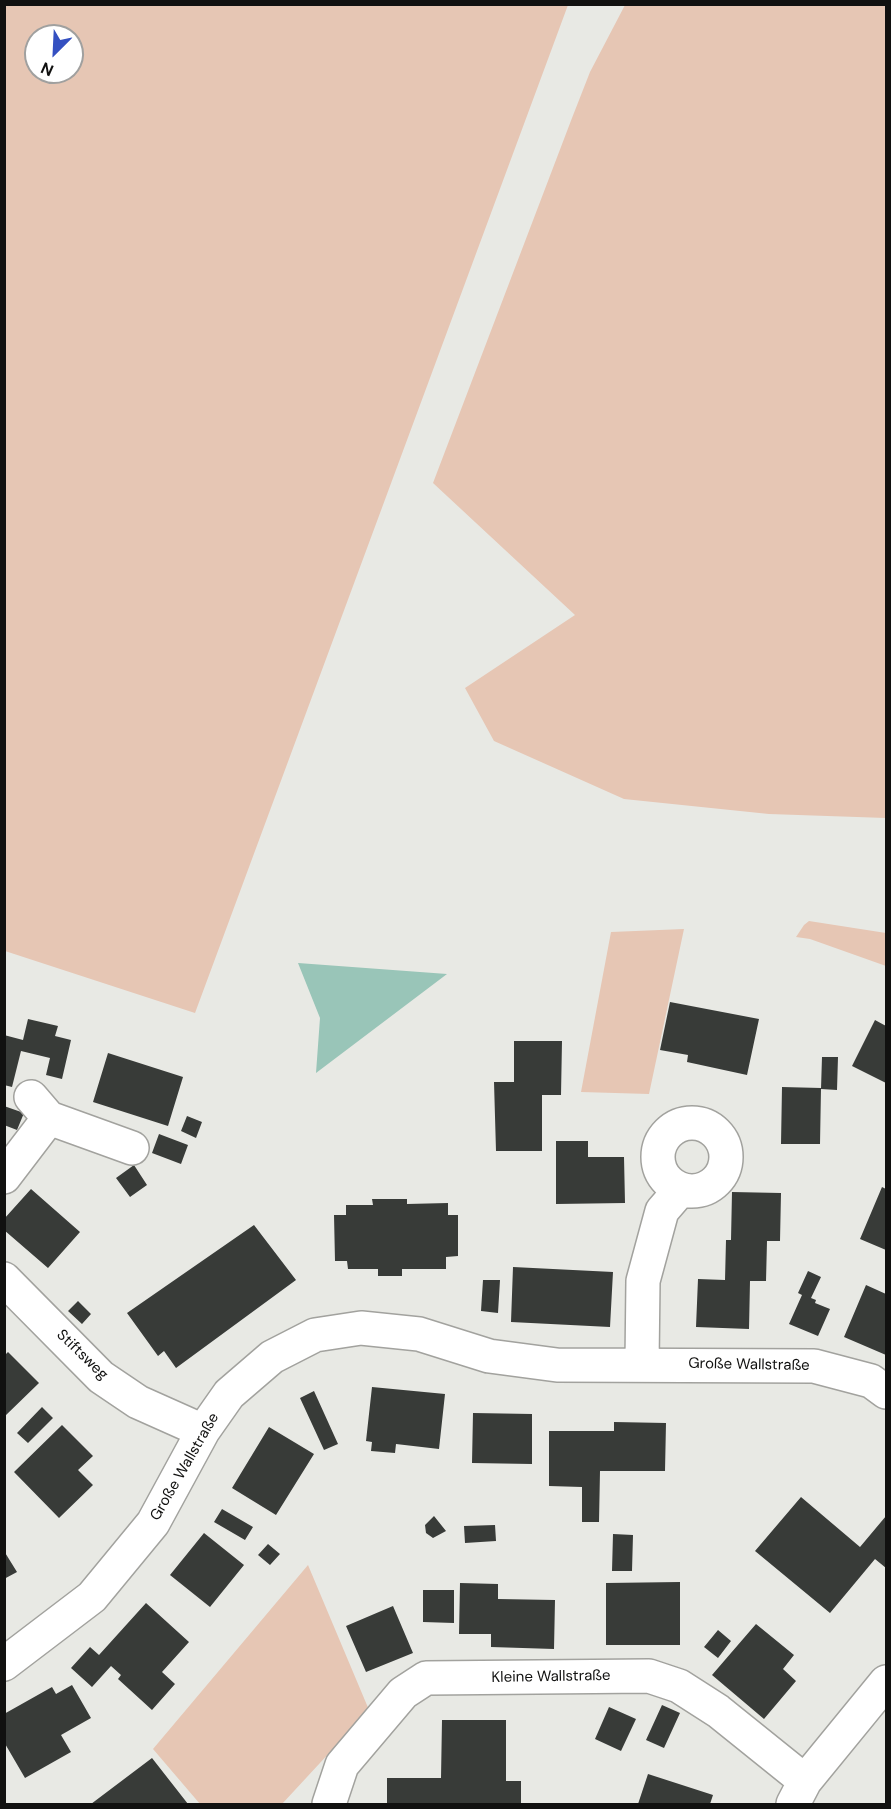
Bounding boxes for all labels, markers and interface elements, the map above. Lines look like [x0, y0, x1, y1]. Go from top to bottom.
north arrow [24, 24, 84, 84]
text: N [38, 57, 57, 81]
street label: Stiftsweg [53, 1326, 111, 1384]
street label: Große Wallstraße [688, 1355, 810, 1375]
street label: Große Wallstraße [147, 1410, 223, 1524]
street label: Kleine Wallstraße [491, 1667, 611, 1687]

